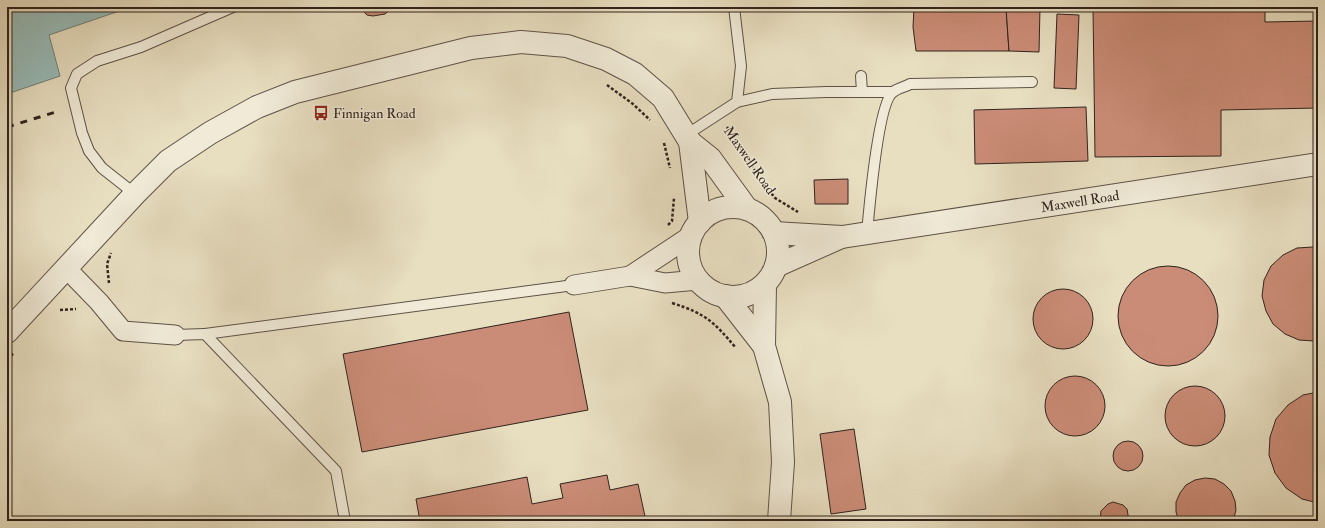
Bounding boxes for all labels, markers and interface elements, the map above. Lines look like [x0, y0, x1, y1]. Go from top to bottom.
bus stop icon: Finnigan Road [312, 104, 330, 122]
place label: Finnigan Road [333, 105, 416, 122]
street label: Maxwell Road [720, 123, 779, 198]
street label: Maxwell Road [1040, 187, 1121, 216]

